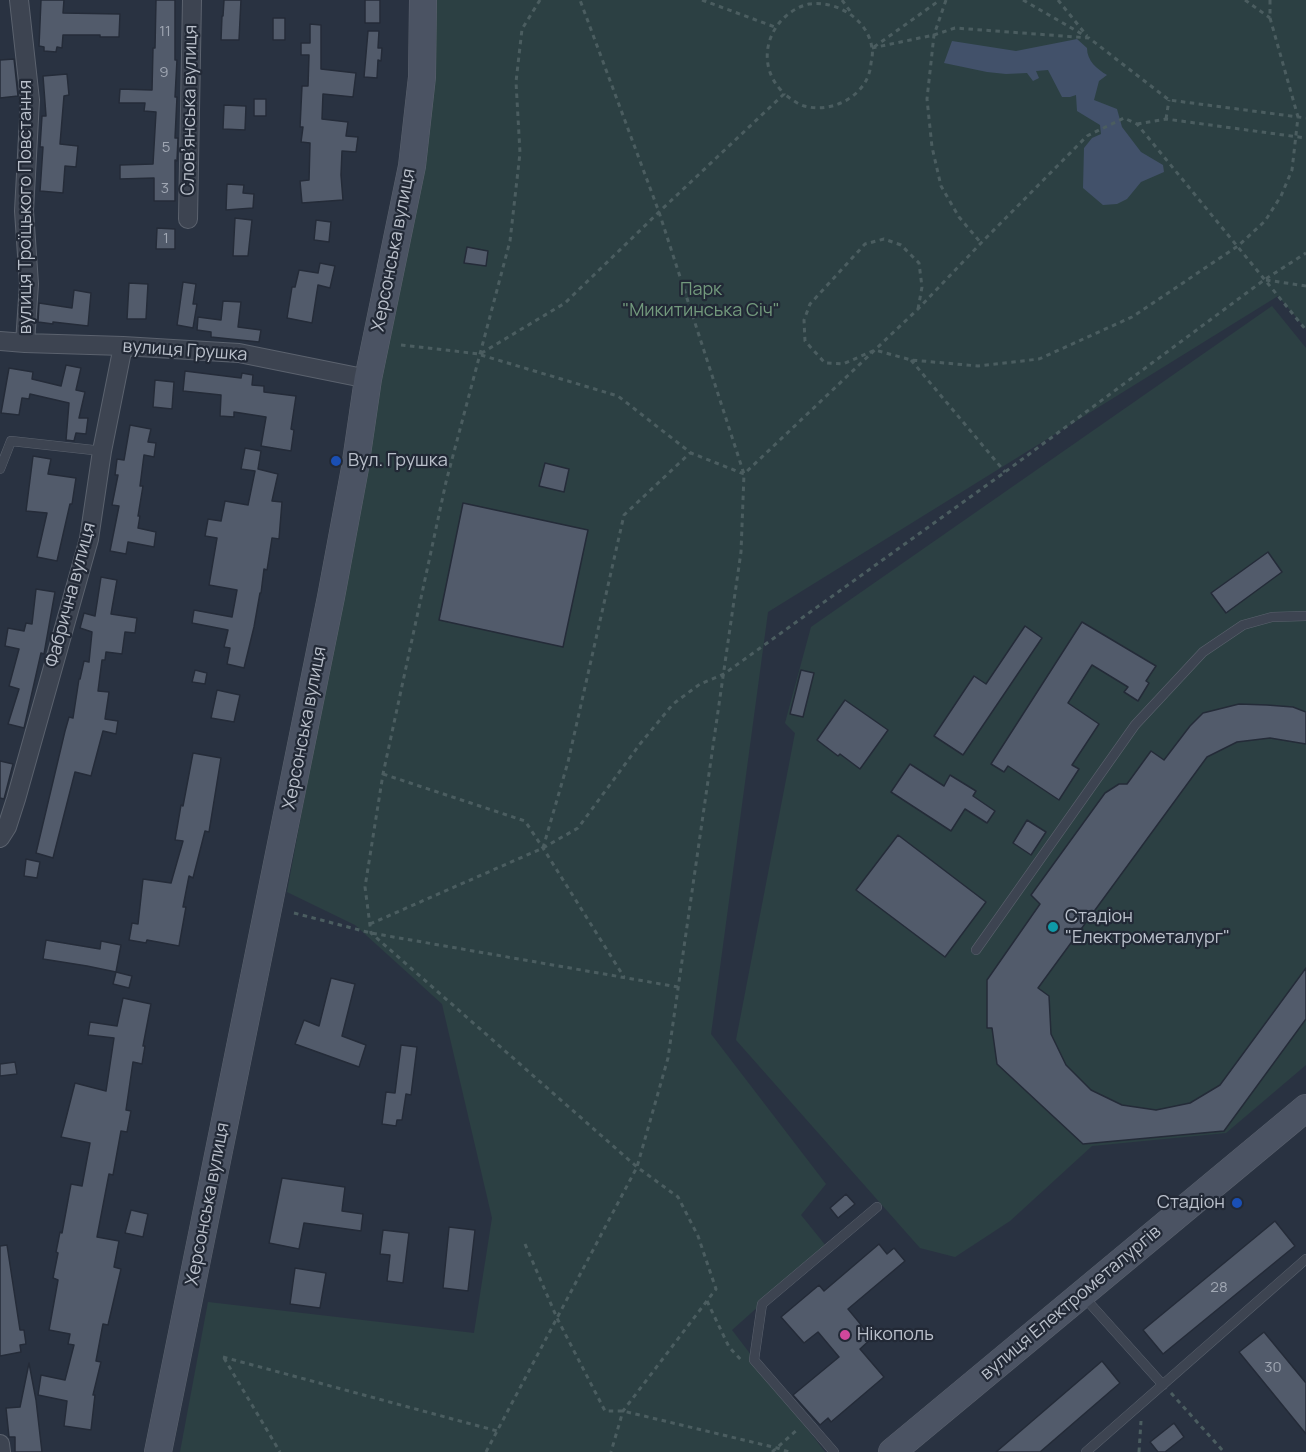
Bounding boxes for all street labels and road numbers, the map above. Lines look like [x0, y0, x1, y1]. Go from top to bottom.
street label: Словʼянська вулиця [178, 24, 202, 196]
street label: вулиця Троїцького Повстання [15, 80, 37, 334]
street label: Херсонська вулиця [368, 167, 420, 333]
street label: вулиця Грушка [122, 336, 248, 366]
street label: Фабрична вулиця [41, 520, 101, 670]
street label: Херсонська вулиця [279, 645, 331, 811]
street label: Херсонська вулиця [182, 1121, 234, 1287]
street label: вулиця Електрометалургів [976, 1221, 1166, 1385]

